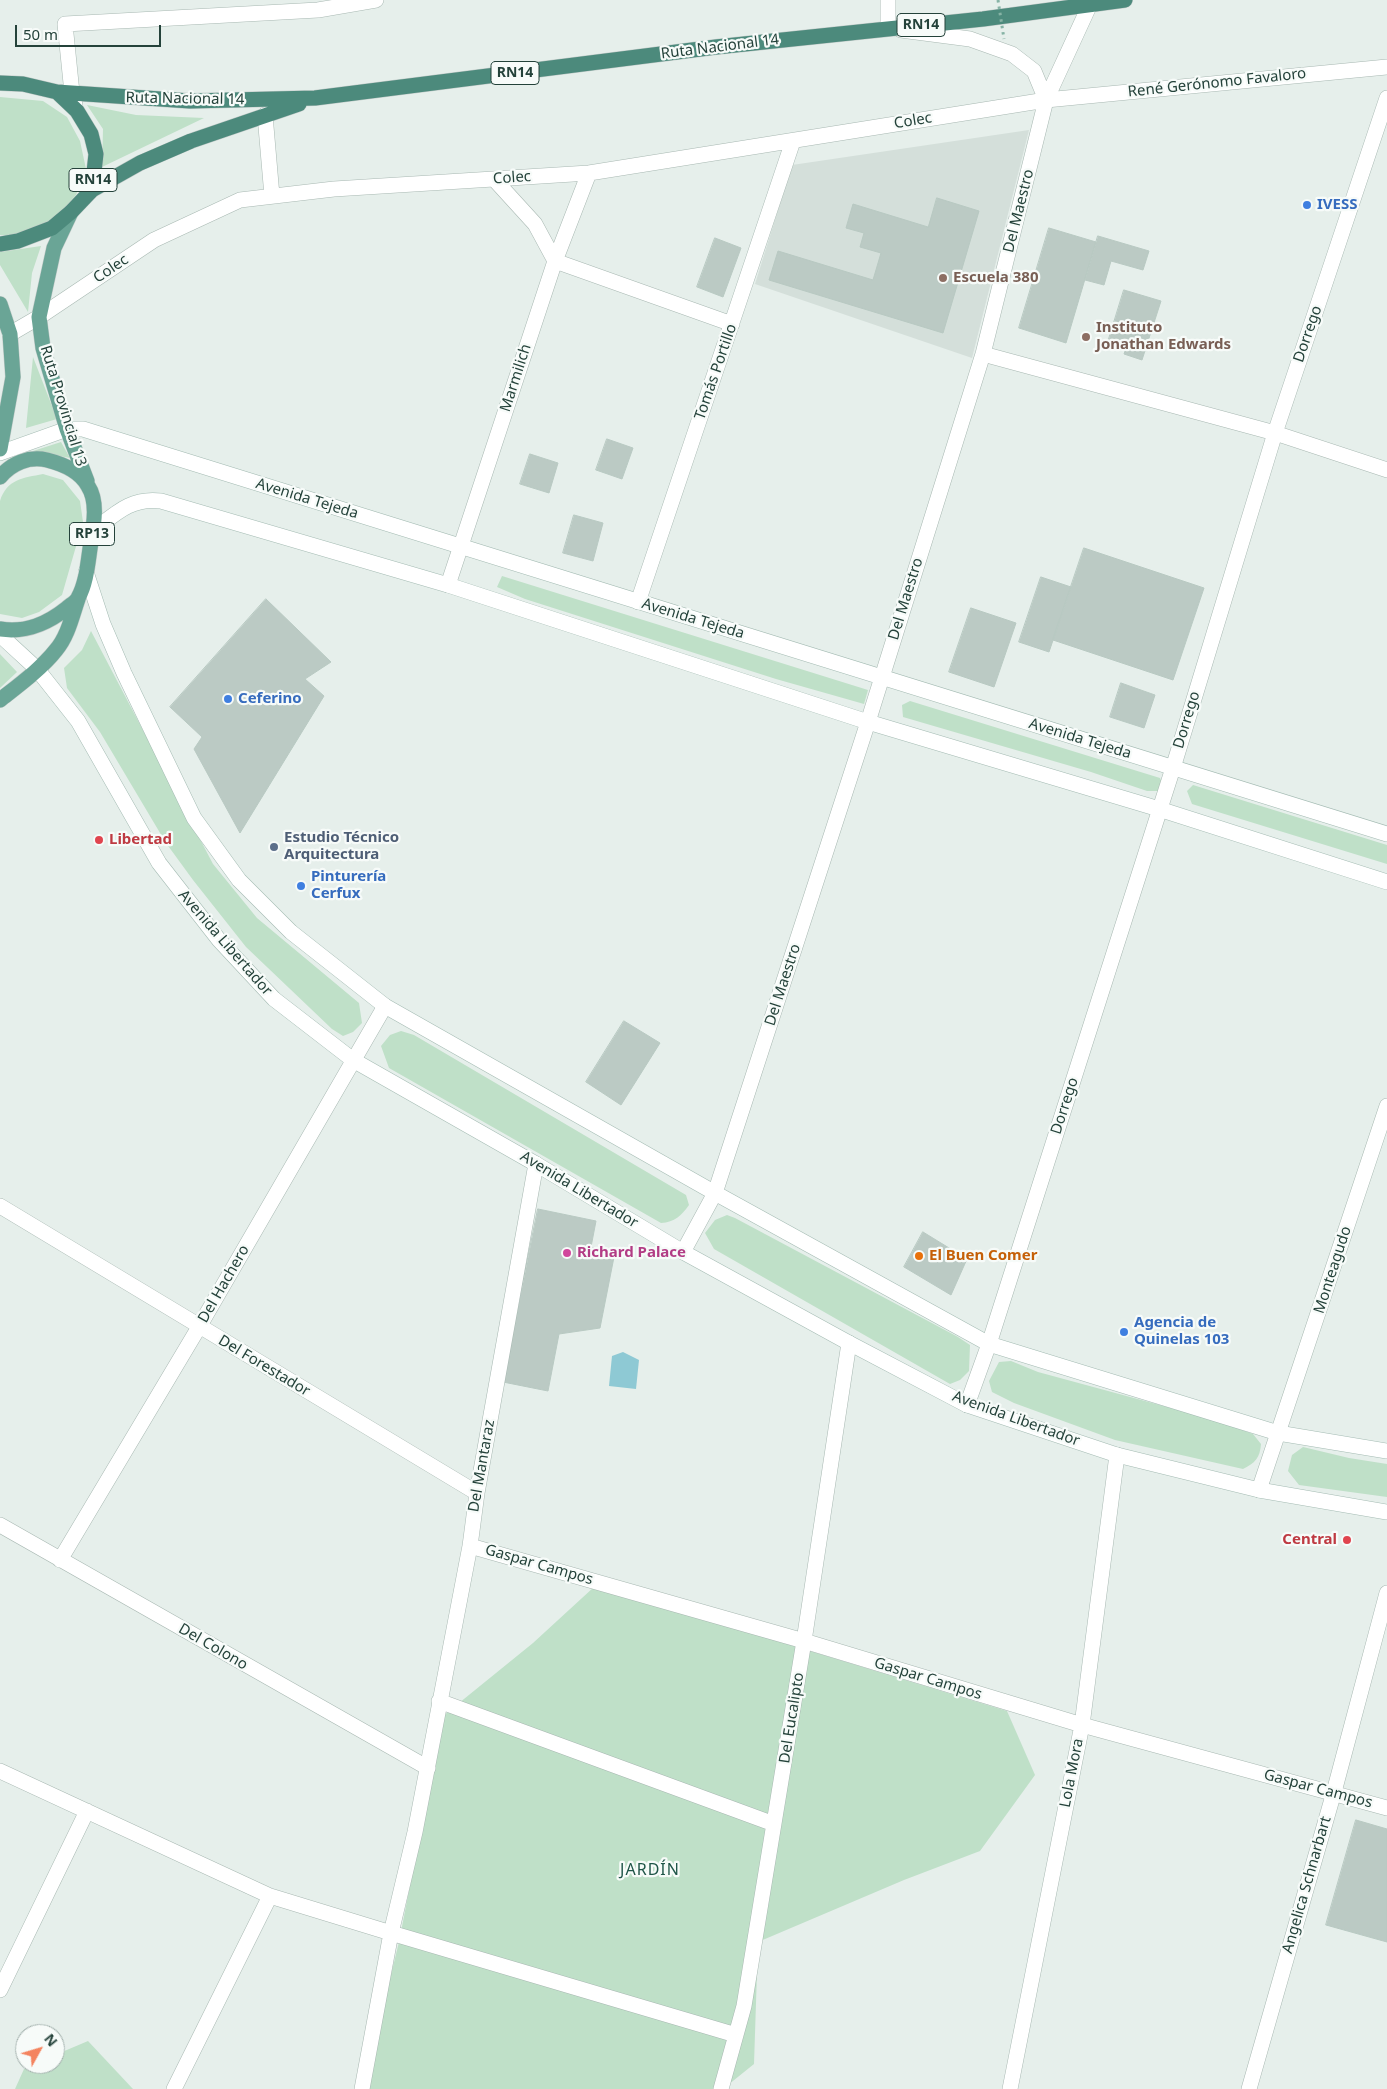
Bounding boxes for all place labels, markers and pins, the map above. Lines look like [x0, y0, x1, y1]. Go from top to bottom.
place label: IVESS [1317, 196, 1358, 214]
marker: IVESS [1301, 199, 1313, 211]
place label: Escuela 380 [953, 269, 1038, 287]
marker: Escuela 380 [937, 272, 949, 284]
place label: Instituto Jonathan Edwards [1096, 319, 1231, 354]
marker: Instituto Jonathan Edwards [1080, 331, 1092, 343]
place label: Ceferino [238, 690, 302, 708]
marker: Ceferino [222, 693, 234, 705]
place label: Estudio Técnico Arquitectura [284, 829, 399, 864]
place label: Libertad [109, 831, 172, 849]
marker: Libertad [93, 834, 105, 846]
marker: Estudio Técnico Arquitectura [268, 841, 280, 853]
place label: Pinturería Cerfux [311, 868, 386, 903]
marker: Pinturería Cerfux [295, 880, 307, 892]
place label: Richard Palace [577, 1244, 686, 1262]
marker: Richard Palace [561, 1247, 573, 1259]
place label: El Buen Comer [929, 1247, 1037, 1265]
marker: El Buen Comer [913, 1250, 925, 1262]
place label: Agencia de Quinelas 103 [1134, 1314, 1229, 1349]
marker: Agencia de Quinelas 103 [1118, 1326, 1130, 1338]
place label: Central [1282, 1531, 1337, 1549]
marker: Central [1341, 1534, 1353, 1546]

